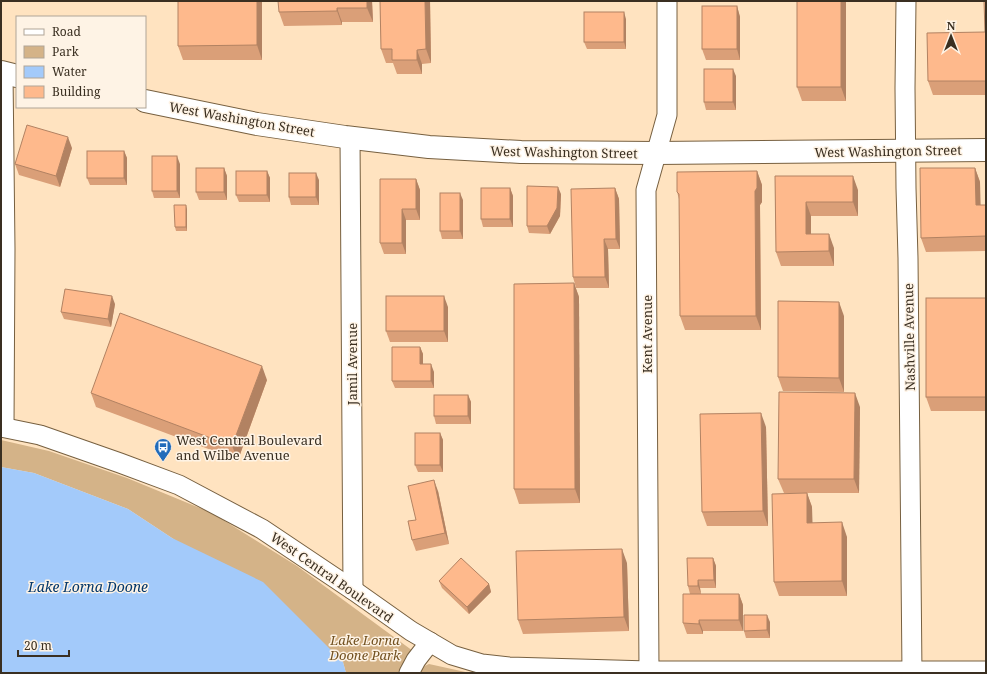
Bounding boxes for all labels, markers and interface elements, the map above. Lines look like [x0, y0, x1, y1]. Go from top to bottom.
legend [16, 16, 146, 108]
north arrow [931, 16, 971, 56]
text: N [947, 18, 956, 33]
text: Road [52, 23, 82, 40]
text: Park [52, 43, 80, 60]
text: Water [52, 63, 87, 80]
text: Building [52, 83, 101, 100]
street label: West Washington Street [168, 97, 317, 141]
street label: West Washington Street [814, 141, 962, 161]
street label: West Washington Street [490, 142, 638, 162]
street label: Nashville Avenue [899, 283, 919, 391]
street label: Kent Avenue [638, 295, 656, 373]
street label: Jamil Avenue [343, 323, 361, 406]
place label: West Central Boulevard and Wilbe Avenue [176, 431, 322, 464]
bus stop icon: West Central Boulevard and Wilbe Avenue [153, 437, 173, 462]
street label: West Central Boulevard [267, 528, 397, 626]
water label: Lake Lorna Doone [27, 577, 148, 596]
park label: Lake Lorna Doone Park [329, 631, 401, 664]
scale bar [18, 632, 69, 658]
text: 20 m [24, 637, 52, 654]

